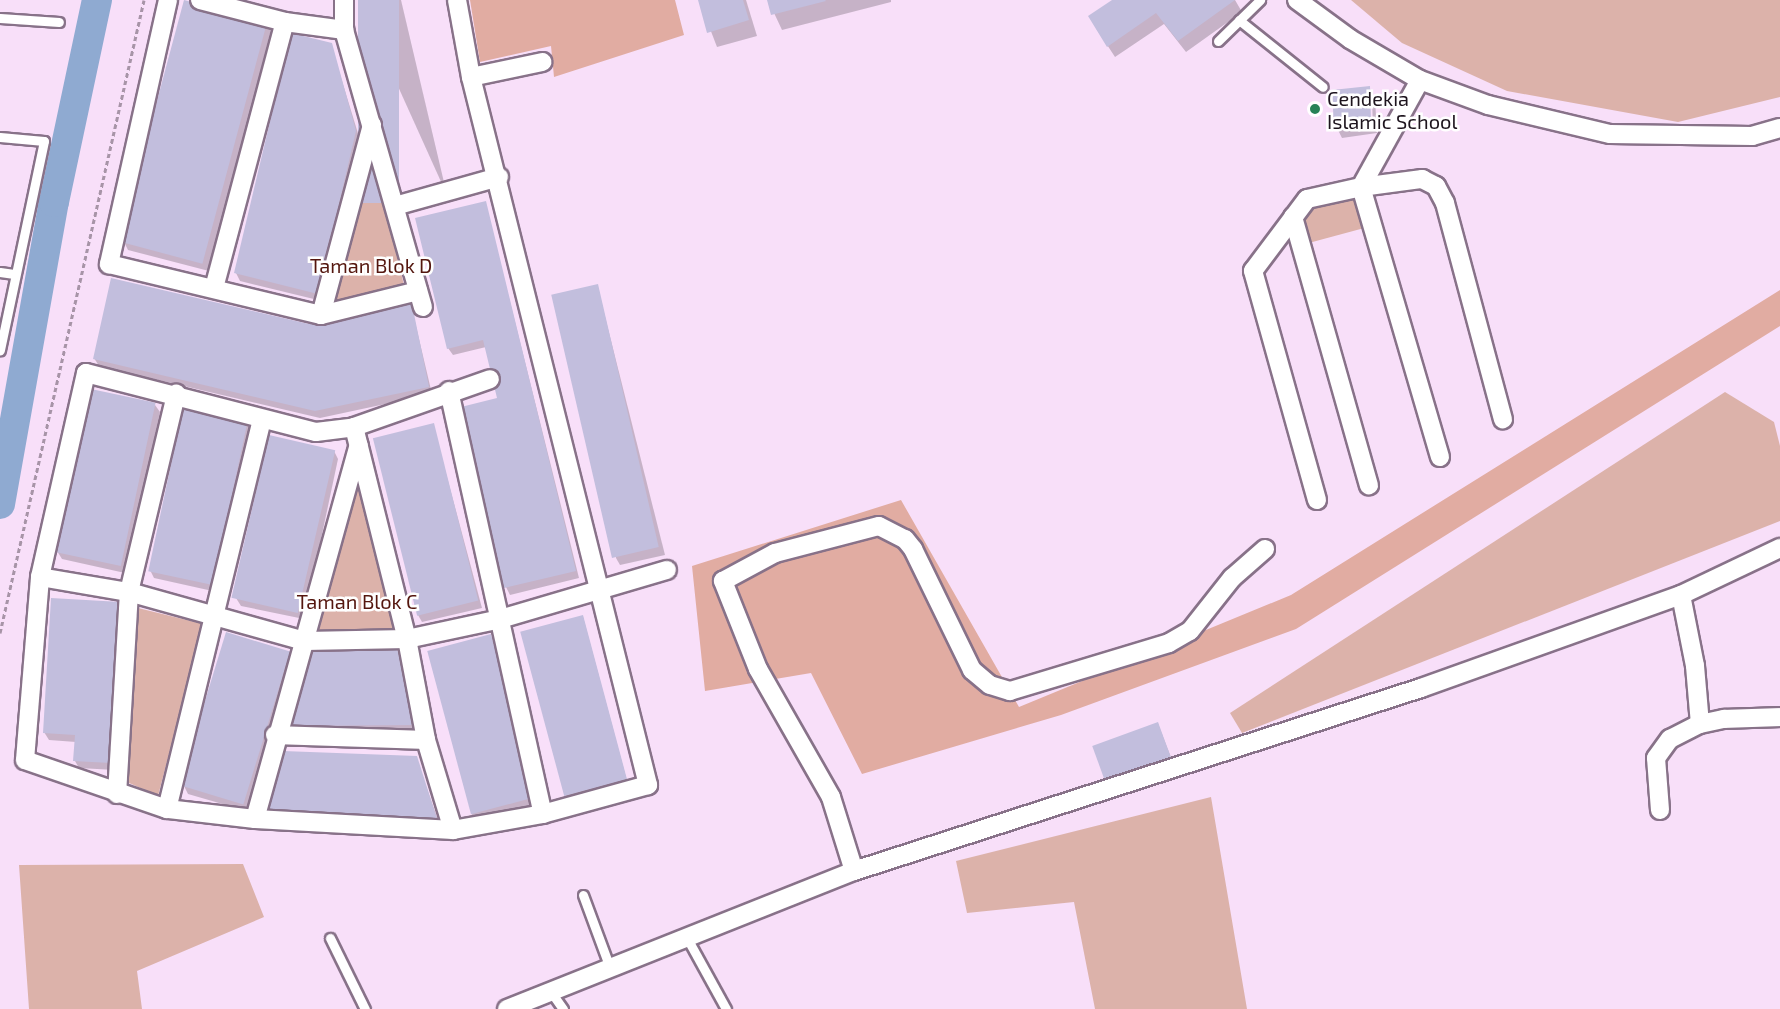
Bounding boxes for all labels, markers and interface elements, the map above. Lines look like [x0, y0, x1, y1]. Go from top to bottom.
place label: Cendekia Islamic School [1327, 86, 1457, 133]
marker: Cendekia Islamic School [1308, 102, 1322, 116]
park label: Taman Blok D [310, 253, 432, 277]
park label: Taman Blok C [296, 589, 418, 613]

